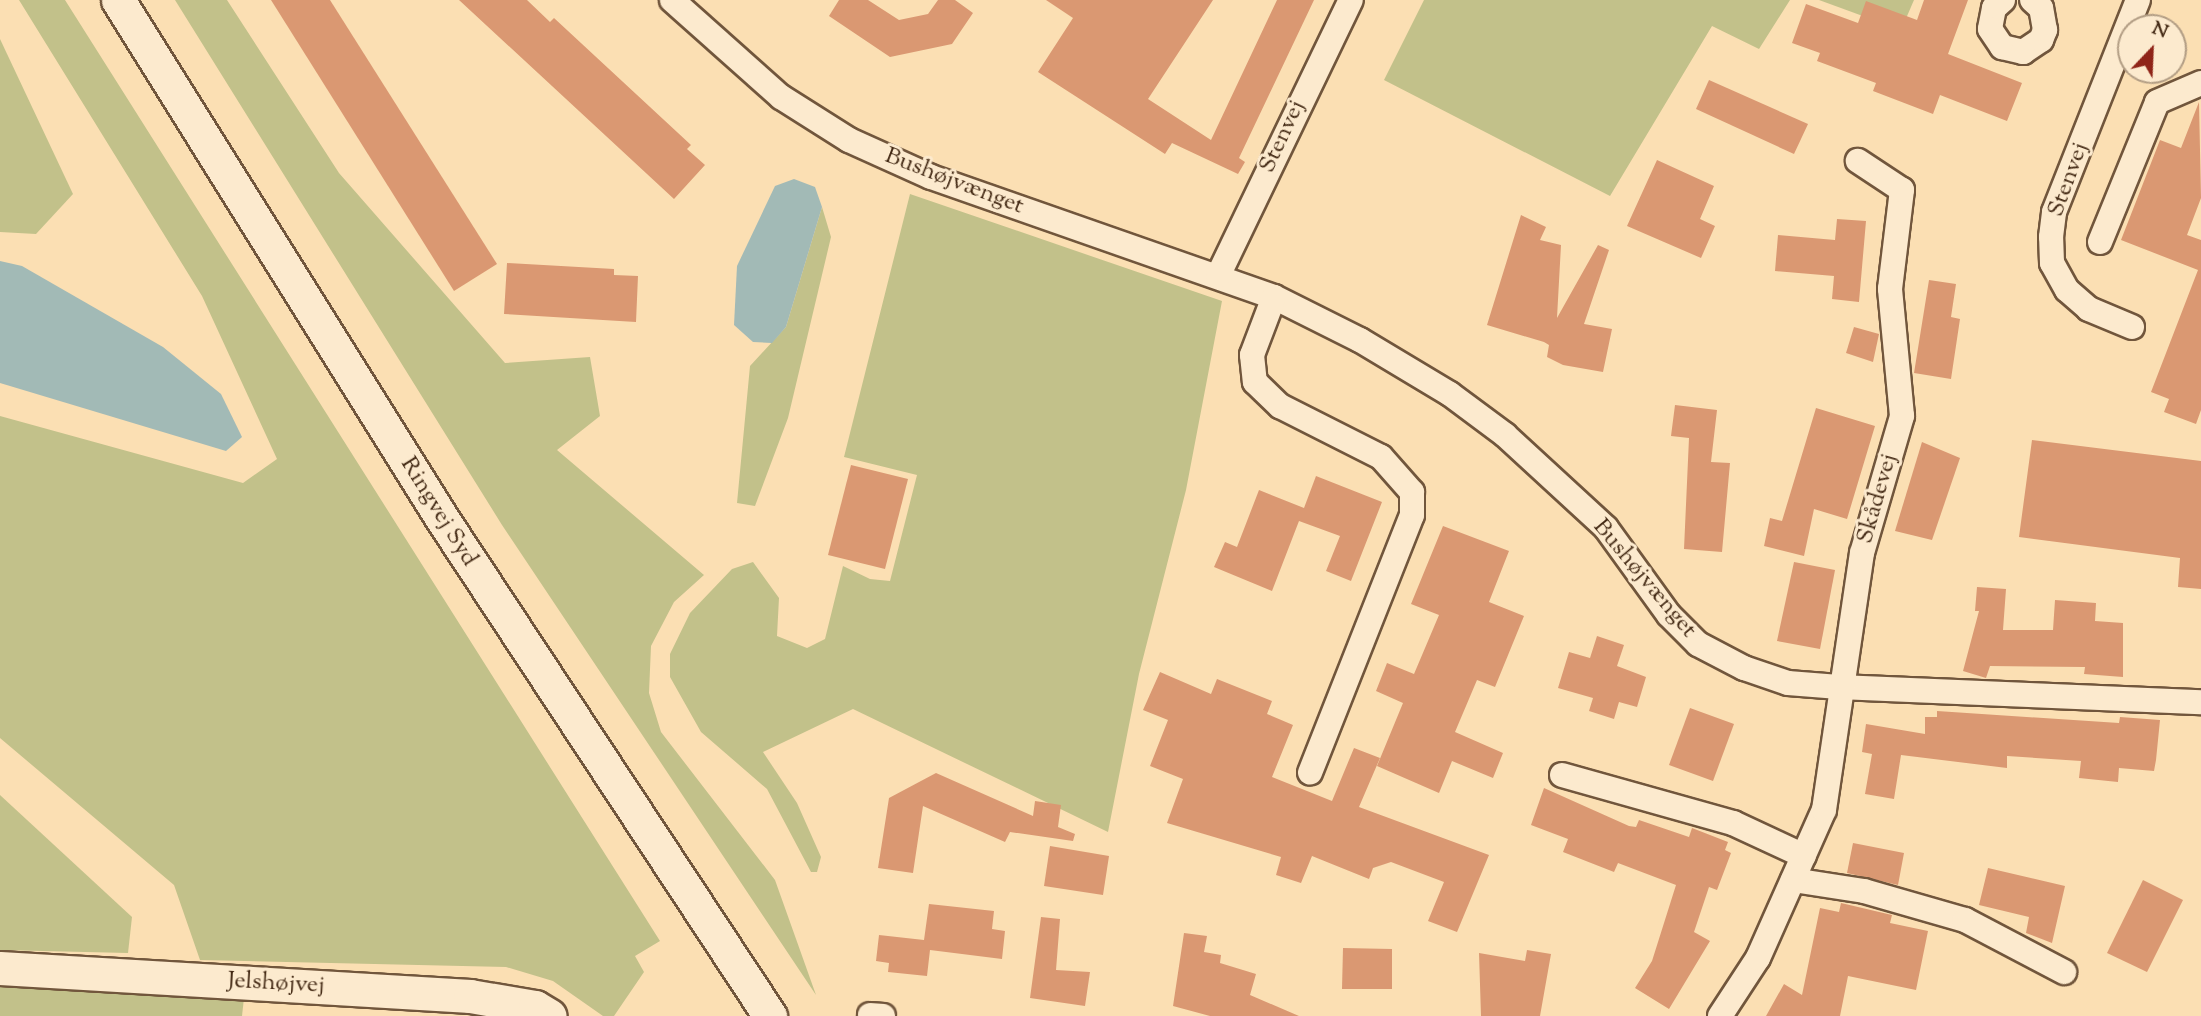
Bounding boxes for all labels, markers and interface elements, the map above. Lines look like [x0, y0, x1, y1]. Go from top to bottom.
north arrow [2117, 14, 2187, 84]
text: N [2147, 16, 2172, 46]
street label: Stenvej [1254, 96, 1312, 178]
street label: Stenvej [2042, 139, 2096, 221]
street label: Bushøjvænget [880, 142, 1028, 222]
street label: Skådevej [1851, 451, 1905, 547]
street label: Ringvej Syd [393, 452, 483, 572]
street label: Bushøjvænget [1586, 514, 1702, 644]
street label: Jelshøjvej [227, 967, 325, 1001]

